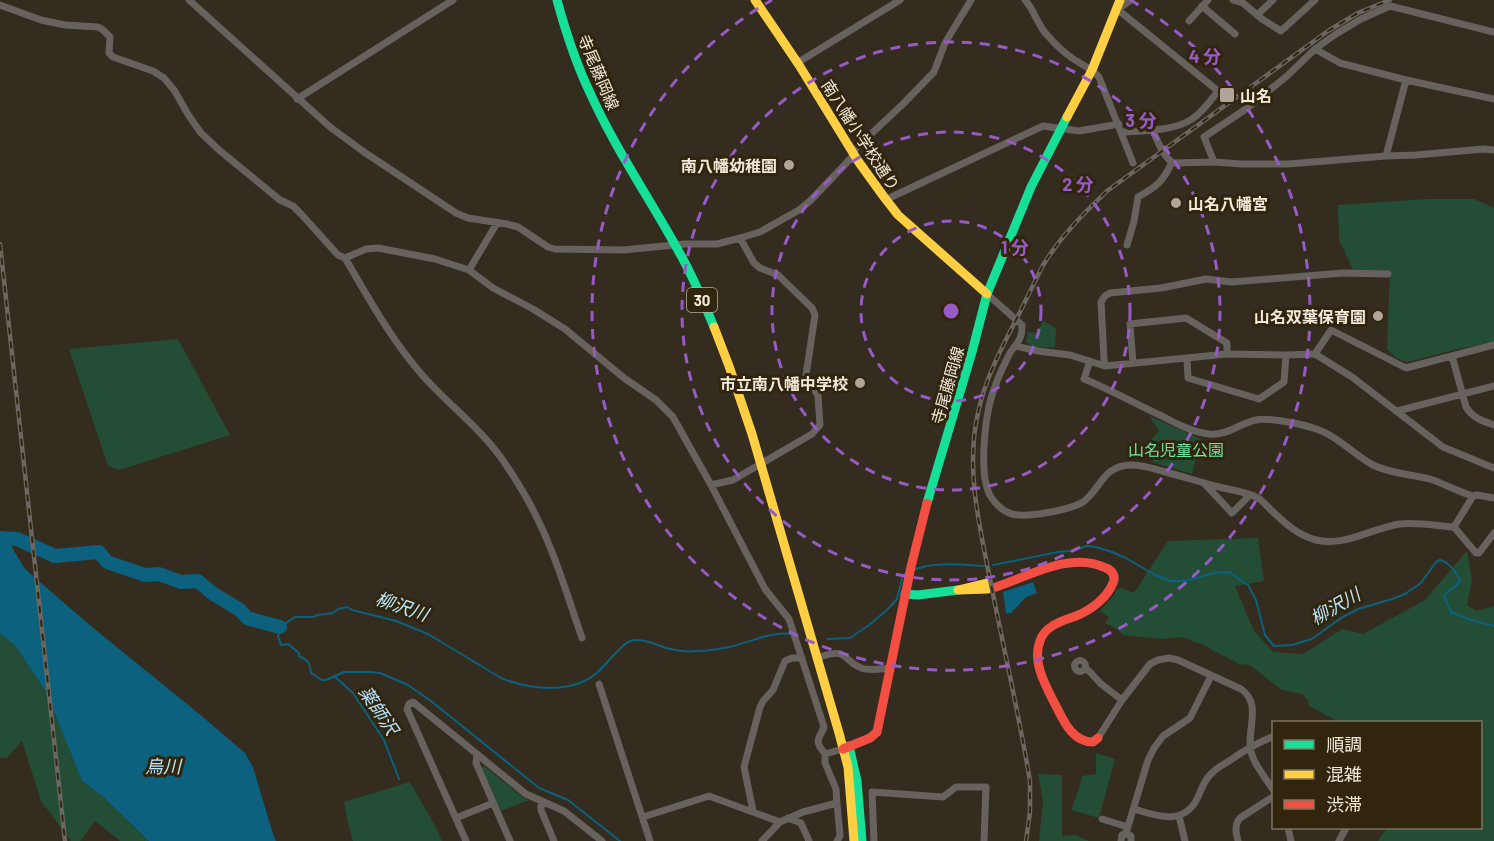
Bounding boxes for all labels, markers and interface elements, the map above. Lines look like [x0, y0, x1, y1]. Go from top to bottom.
street label: 寺尾藤岡線 [575, 31, 623, 113]
text: 4 分 [1189, 45, 1221, 67]
street label: 南八幡小学校通り [818, 76, 904, 194]
marker: 山名 [1218, 86, 1236, 104]
place label: 山名 [1240, 86, 1272, 105]
text: 3 分 [1125, 109, 1157, 131]
place label: 南八幡幼稚園 [681, 156, 777, 175]
marker: 南八幡幼稚園 [782, 158, 796, 172]
text: 2 分 [1062, 173, 1094, 195]
place label: 山名八幡宮 [1188, 194, 1268, 213]
marker: 山名八幡宮 [1169, 196, 1183, 210]
text: 1 分 [1001, 236, 1029, 258]
road number: 30 [687, 288, 717, 312]
centre of rings [941, 301, 961, 321]
place label: 山名双葉保育園 [1254, 307, 1366, 326]
marker: 山名双葉保育園 [1371, 309, 1385, 323]
street label: 寺尾藤岡線 [927, 344, 967, 426]
place label: 市立南八幡中学校 [720, 374, 848, 393]
marker: 市立南八幡中学校 [853, 376, 867, 390]
park label: 山名児童公園 [1128, 440, 1224, 459]
water label: 柳沢川 [1306, 582, 1366, 629]
water label: 柳沢川 [373, 587, 433, 626]
water label: 薬師沢 [355, 681, 404, 740]
legend [1272, 721, 1482, 829]
text: 順調 [1326, 733, 1362, 755]
water label: 烏川 [145, 755, 183, 777]
text: 混雑 [1326, 763, 1362, 785]
text: 渋滞 [1326, 793, 1362, 815]

